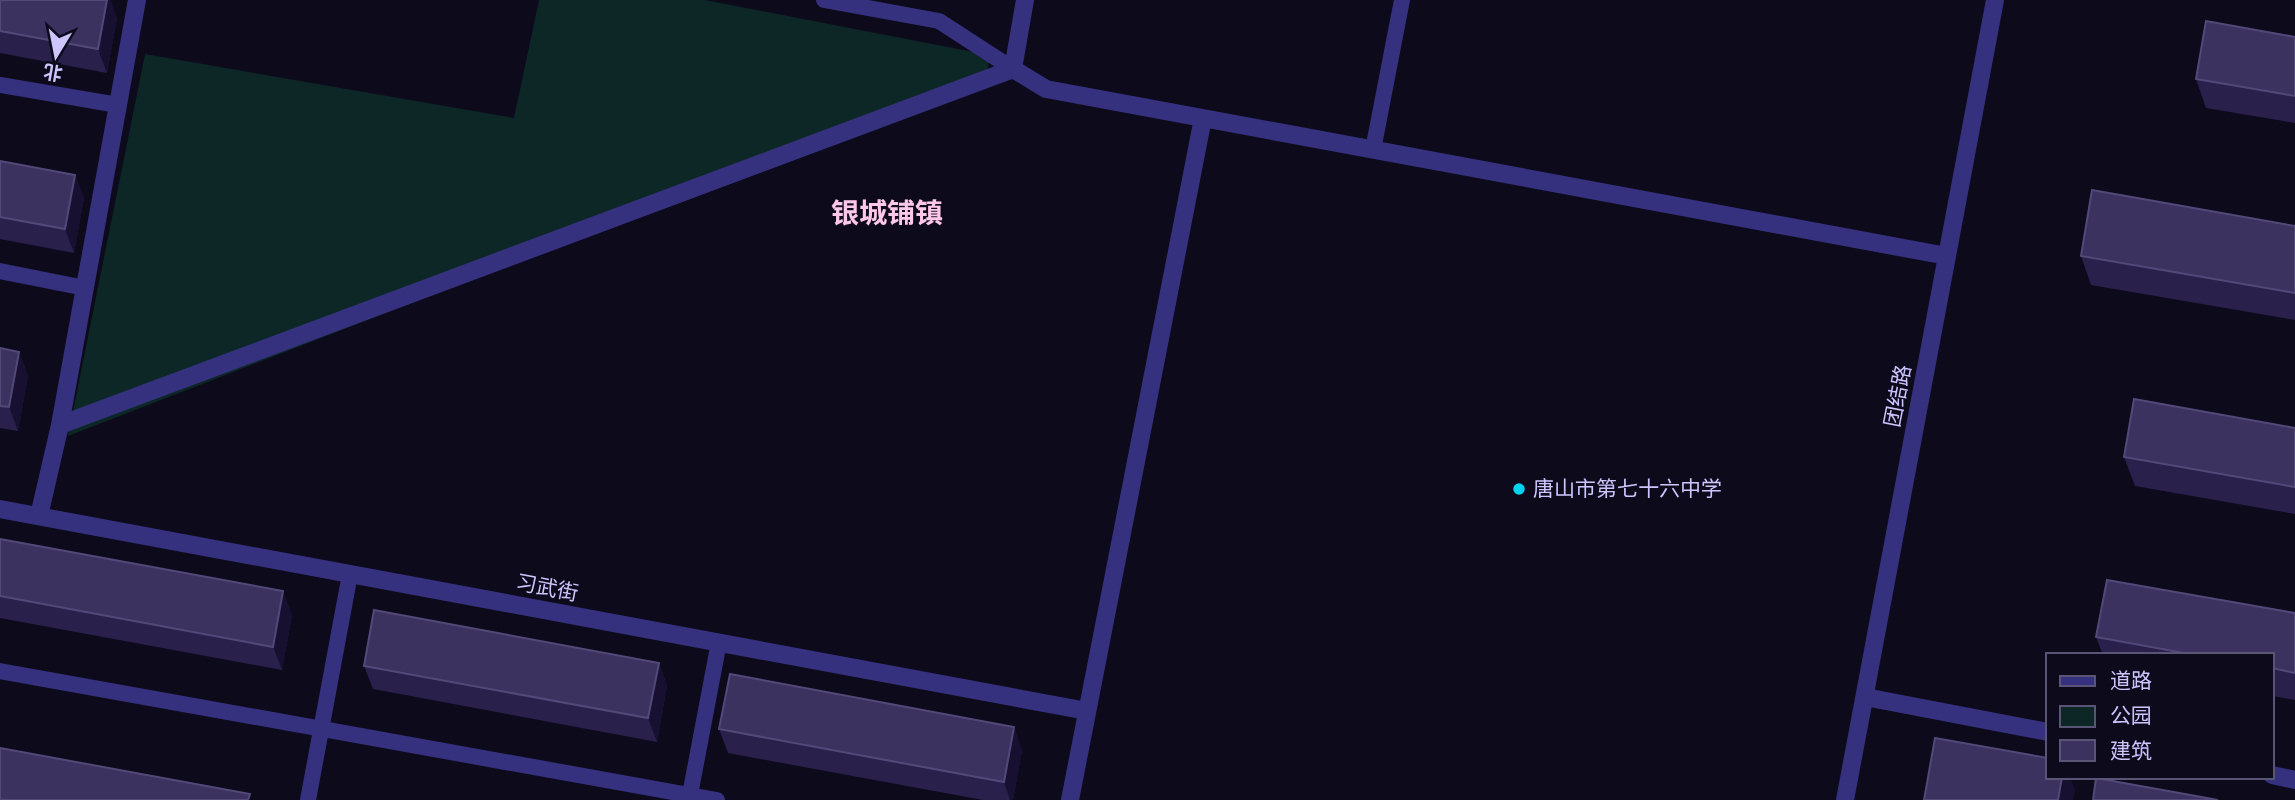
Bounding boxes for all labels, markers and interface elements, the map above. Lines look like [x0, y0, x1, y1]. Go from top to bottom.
north arrow [21, 21, 91, 91]
text: 北 [42, 59, 64, 84]
district label: 银城铺镇 [831, 197, 943, 230]
street label: 团结路 [1880, 363, 1916, 429]
place label: 唐山市第七十六中学 [1533, 477, 1722, 501]
marker: 唐山市第七十六中学 [1511, 481, 1527, 497]
street label: 习武街 [514, 570, 580, 606]
legend [2046, 653, 2274, 779]
text: 道路 [2110, 669, 2152, 693]
text: 公园 [2110, 704, 2152, 728]
text: 建筑 [2110, 739, 2152, 763]

